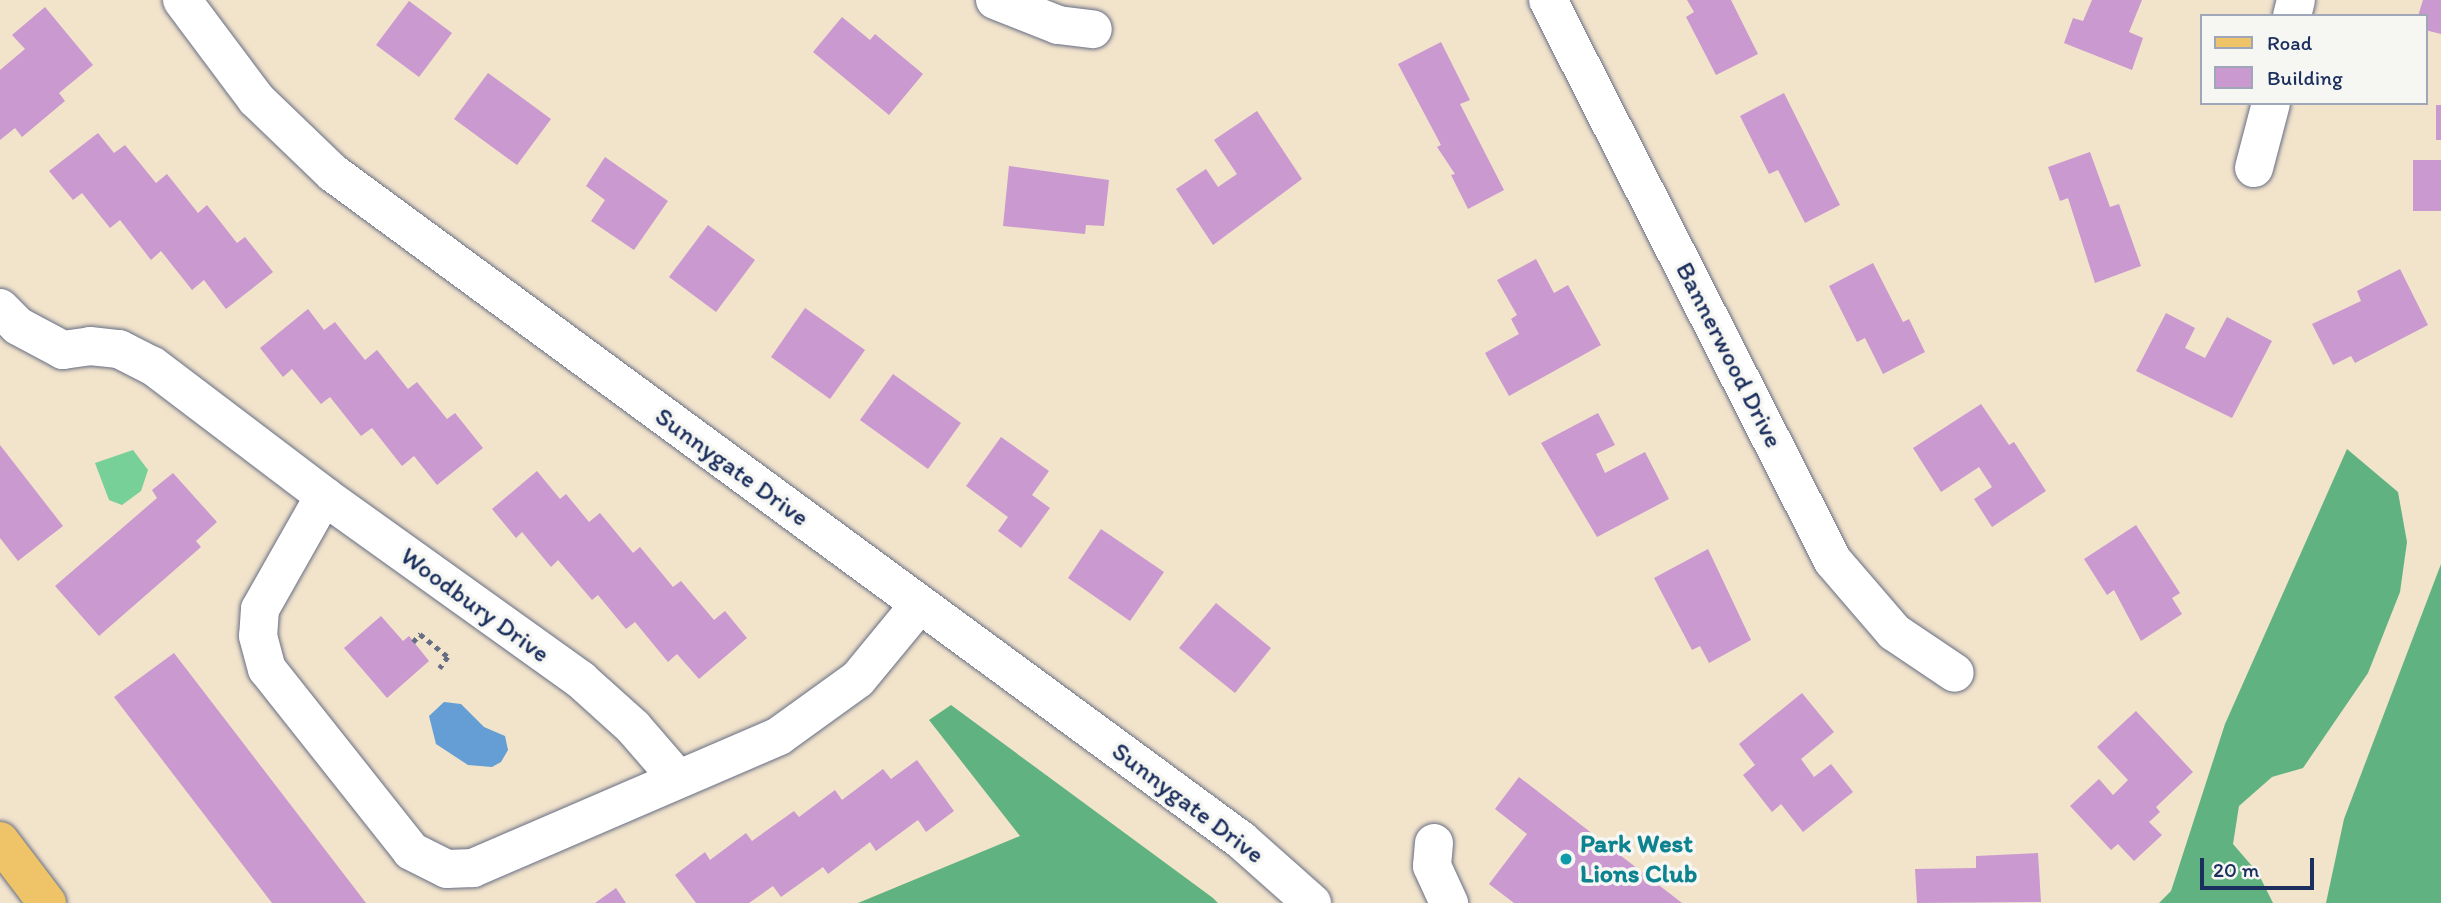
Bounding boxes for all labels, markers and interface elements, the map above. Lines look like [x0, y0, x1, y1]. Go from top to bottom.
legend [2200, 14, 2427, 105]
text: Road [2267, 30, 2312, 55]
text: Building [2267, 65, 2343, 90]
street label: Bannerwood Drive [1669, 257, 1789, 453]
street label: Sunnygate Drive [649, 401, 815, 533]
street label: Woodbury Drive [394, 540, 556, 670]
street label: Sunnygate Drive [1106, 736, 1270, 870]
place label: Park West Lions Club [1580, 828, 1697, 890]
scale bar [2203, 844, 2317, 888]
marker: Park West Lions Club [1558, 851, 1574, 867]
text: 20 m [2213, 857, 2259, 882]

